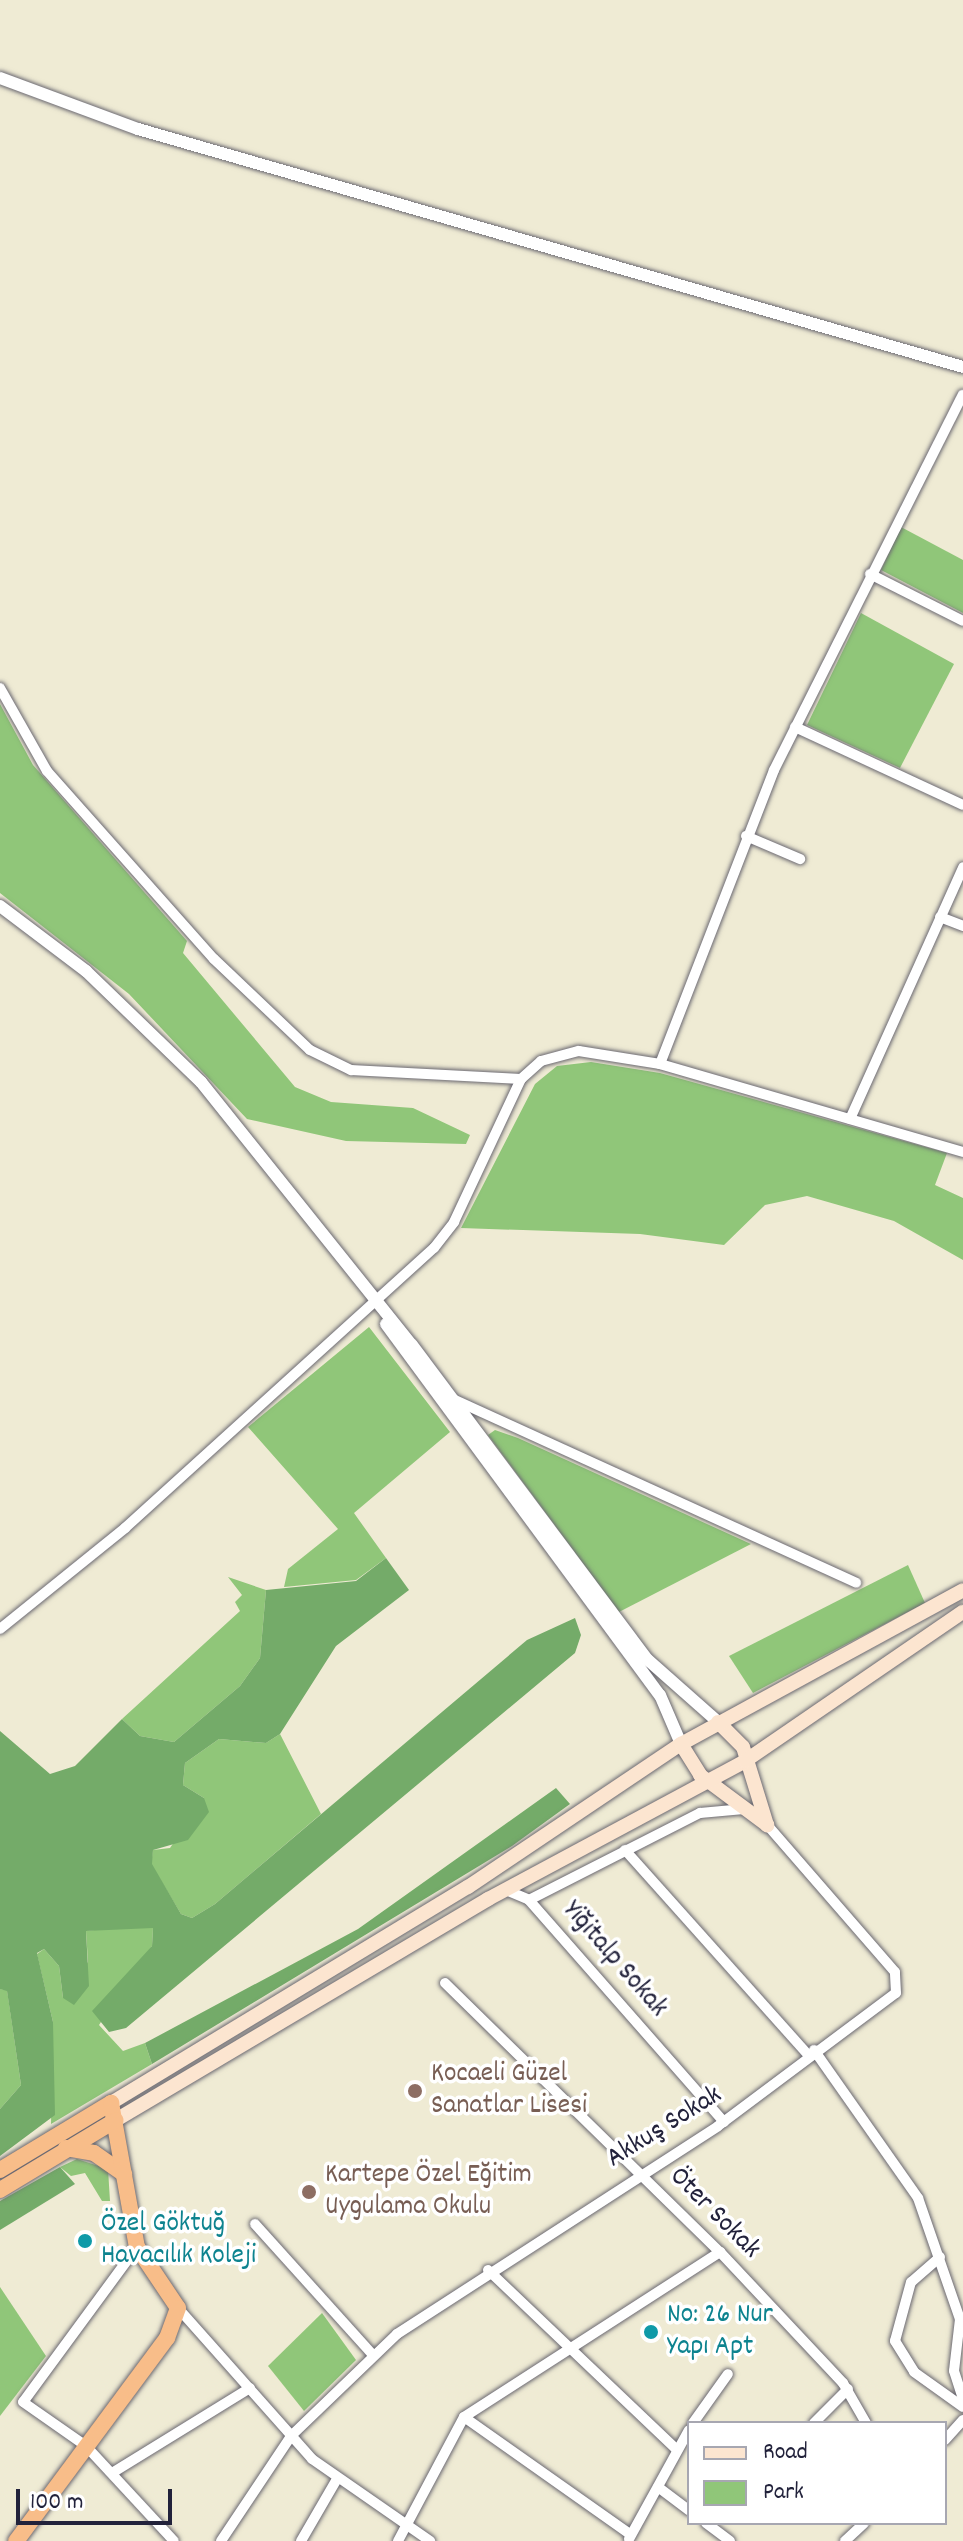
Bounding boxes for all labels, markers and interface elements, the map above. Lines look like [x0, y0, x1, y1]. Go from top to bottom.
street label: Yiğitalp Sokak [554, 1895, 674, 2025]
place label: Kocaeli Güzel Sanatlar Lisesi [431, 2058, 587, 2124]
street label: Akkuş Sokak [601, 2079, 729, 2177]
marker: Kocaeli Güzel Sanatlar Lisesi [406, 2082, 424, 2100]
place label: Kartepe Özel Eğitim Uygulama Okulu [325, 2159, 532, 2225]
street label: Öter Sokak [661, 2161, 767, 2267]
marker: Kartepe Özel Eğitim Uygulama Okulu [300, 2183, 318, 2201]
place label: Özel Göktuğ Havacılık Koleji [101, 2208, 256, 2274]
marker: Özel Göktuğ Havacılık Koleji [76, 2232, 94, 2250]
place label: No: 26 Nur Yapı Apt [667, 2299, 773, 2365]
marker: No: 26 Nur Yapı Apt [642, 2323, 660, 2341]
legend [687, 2421, 947, 2525]
text: Road [763, 2436, 808, 2470]
scale bar [20, 2473, 176, 2523]
text: Park [763, 2476, 804, 2510]
text: 100 m [30, 2486, 83, 2520]

